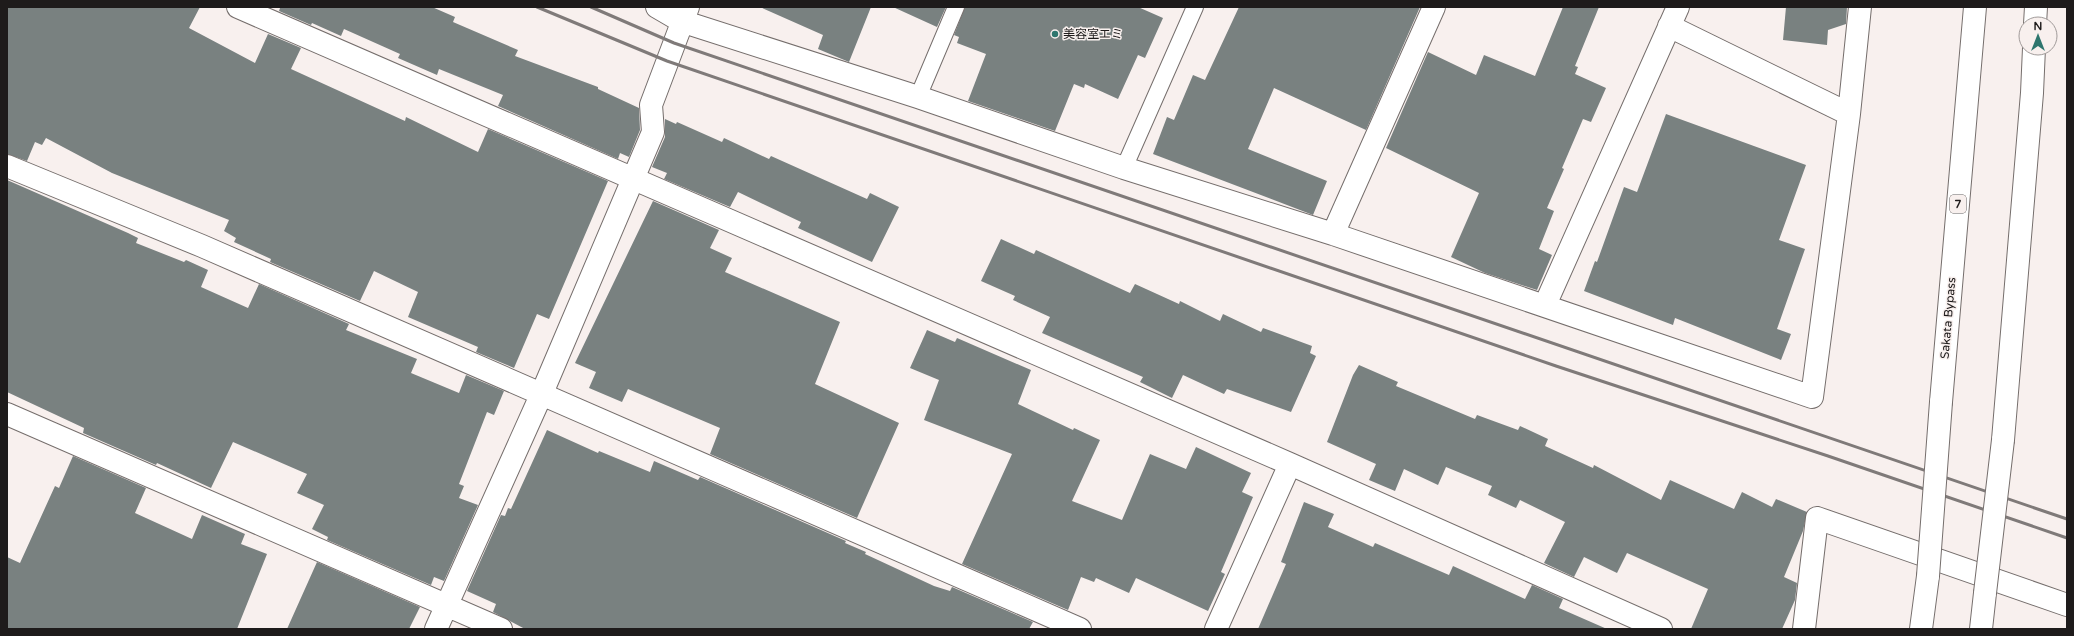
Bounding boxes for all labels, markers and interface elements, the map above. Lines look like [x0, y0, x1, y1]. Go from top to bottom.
north arrow [2018, 16, 2058, 56]
text: N [2034, 20, 2042, 33]
place label: 美容室エミ [1063, 27, 1123, 41]
marker: 美容室エミ [1050, 29, 1060, 39]
road number: 7 [1950, 195, 1966, 213]
street label: Sakata Bypass [1937, 276, 1959, 359]

